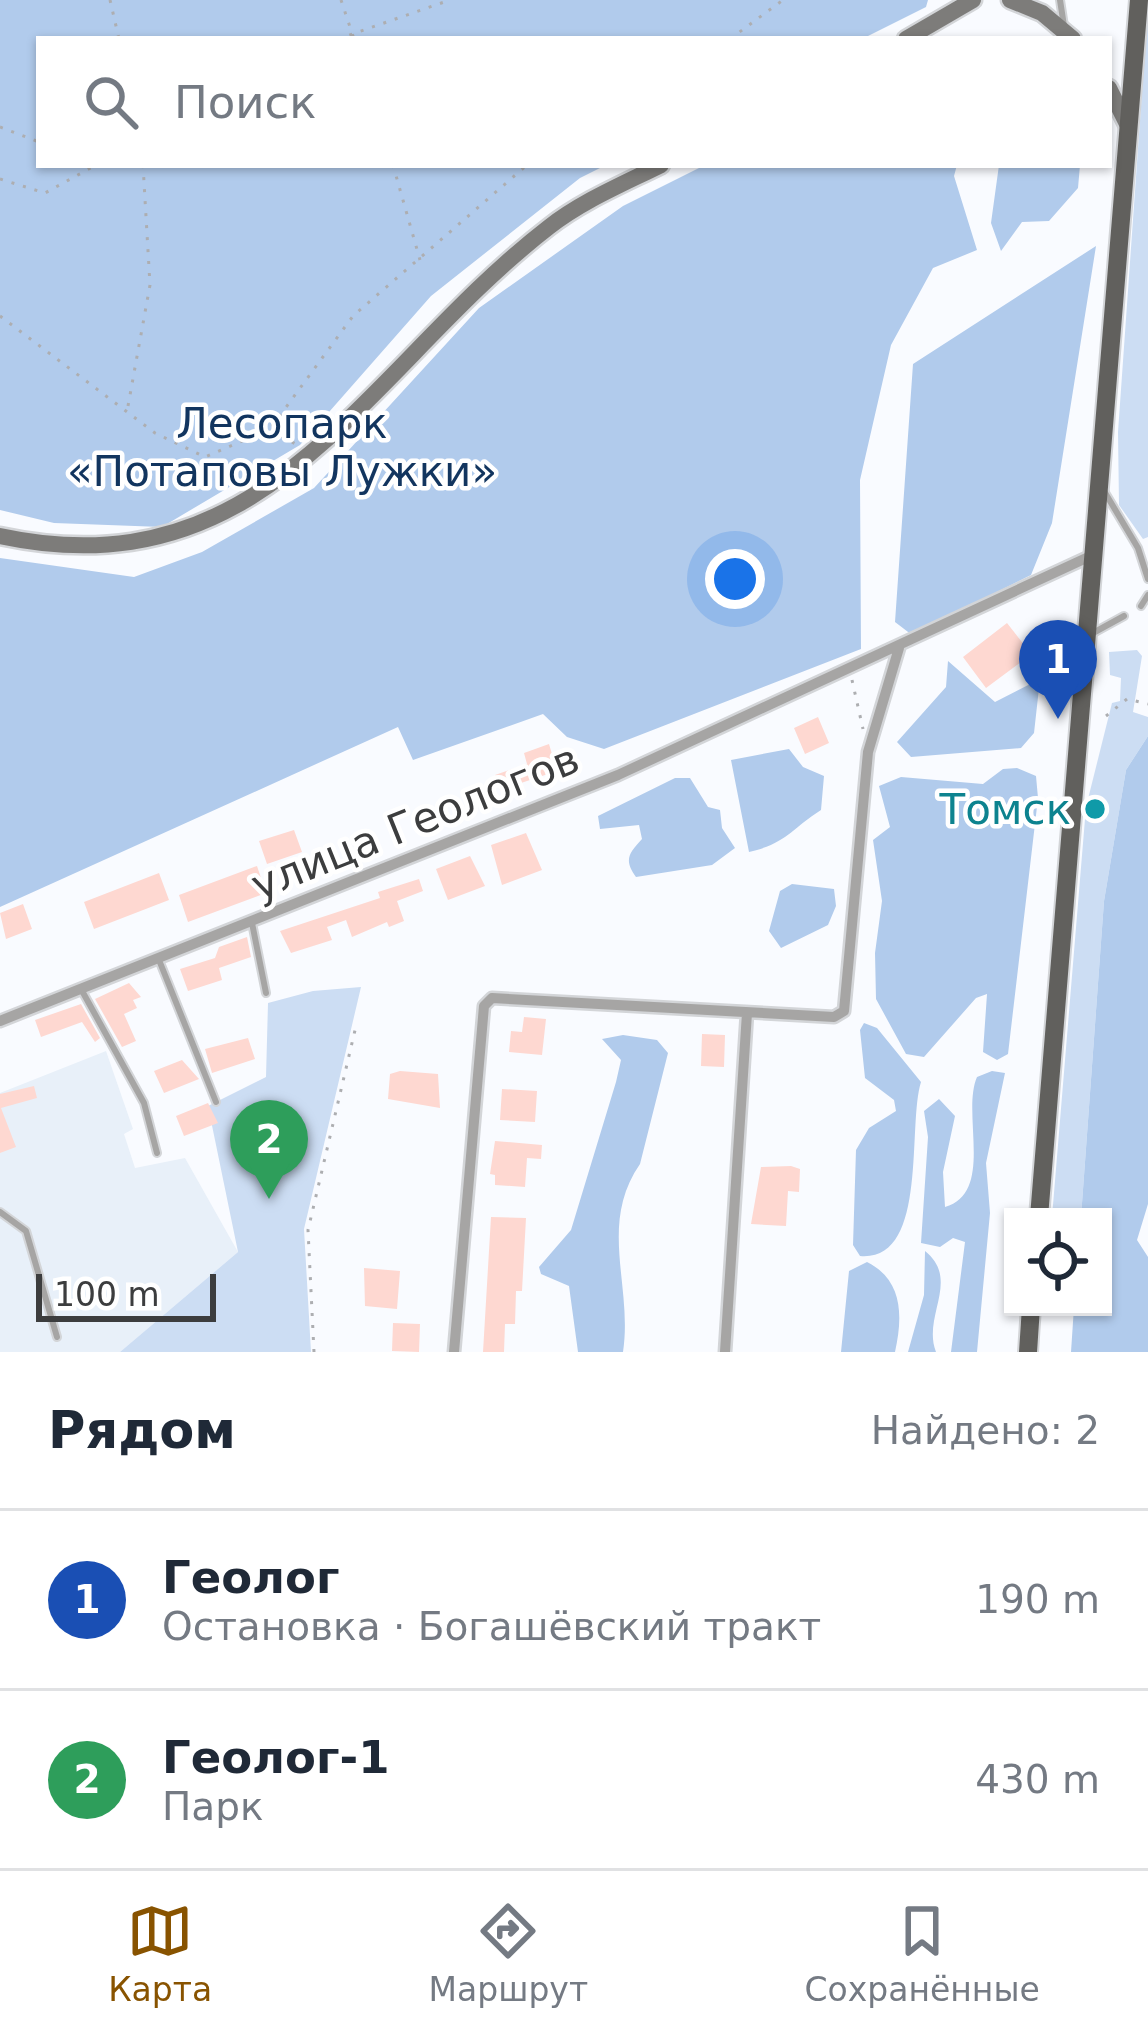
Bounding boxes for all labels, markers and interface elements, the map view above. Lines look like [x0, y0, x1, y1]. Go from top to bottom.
search box [36, 36, 1112, 168]
icon: search [78, 69, 144, 135]
text: Поиск [174, 76, 317, 129]
park label: Лесопарк «Потаповы Лужки» [67, 399, 497, 496]
your location [705, 549, 765, 609]
pin: 1 [1019, 620, 1097, 719]
street label: улица Геологов [244, 734, 586, 910]
place label: Томск [939, 785, 1071, 834]
marker: Томск [1082, 796, 1108, 822]
pin: 2 [230, 1100, 308, 1199]
map controls [1004, 1208, 1112, 1316]
button: locate [1004, 1208, 1112, 1316]
scale bar [36, 1268, 216, 1321]
text: 100 m [54, 1275, 160, 1314]
text: Рядом [48, 1401, 236, 1460]
text: Найдено: 2 [871, 1408, 1100, 1453]
text: Геолог [162, 1551, 340, 1604]
text: 1 [73, 1577, 101, 1622]
text: 190 m [975, 1577, 1100, 1622]
text: Остановка · Богашёвский тракт [162, 1604, 821, 1649]
text: Геолог-1 [162, 1731, 389, 1784]
text: 2 [73, 1757, 101, 1802]
text: 430 m [975, 1757, 1100, 1802]
text: Парк [162, 1784, 264, 1829]
tab: Карта [108, 1898, 212, 2009]
tab: Маршрут [429, 1898, 588, 2009]
tab: Сохранённые [804, 1898, 1040, 2009]

